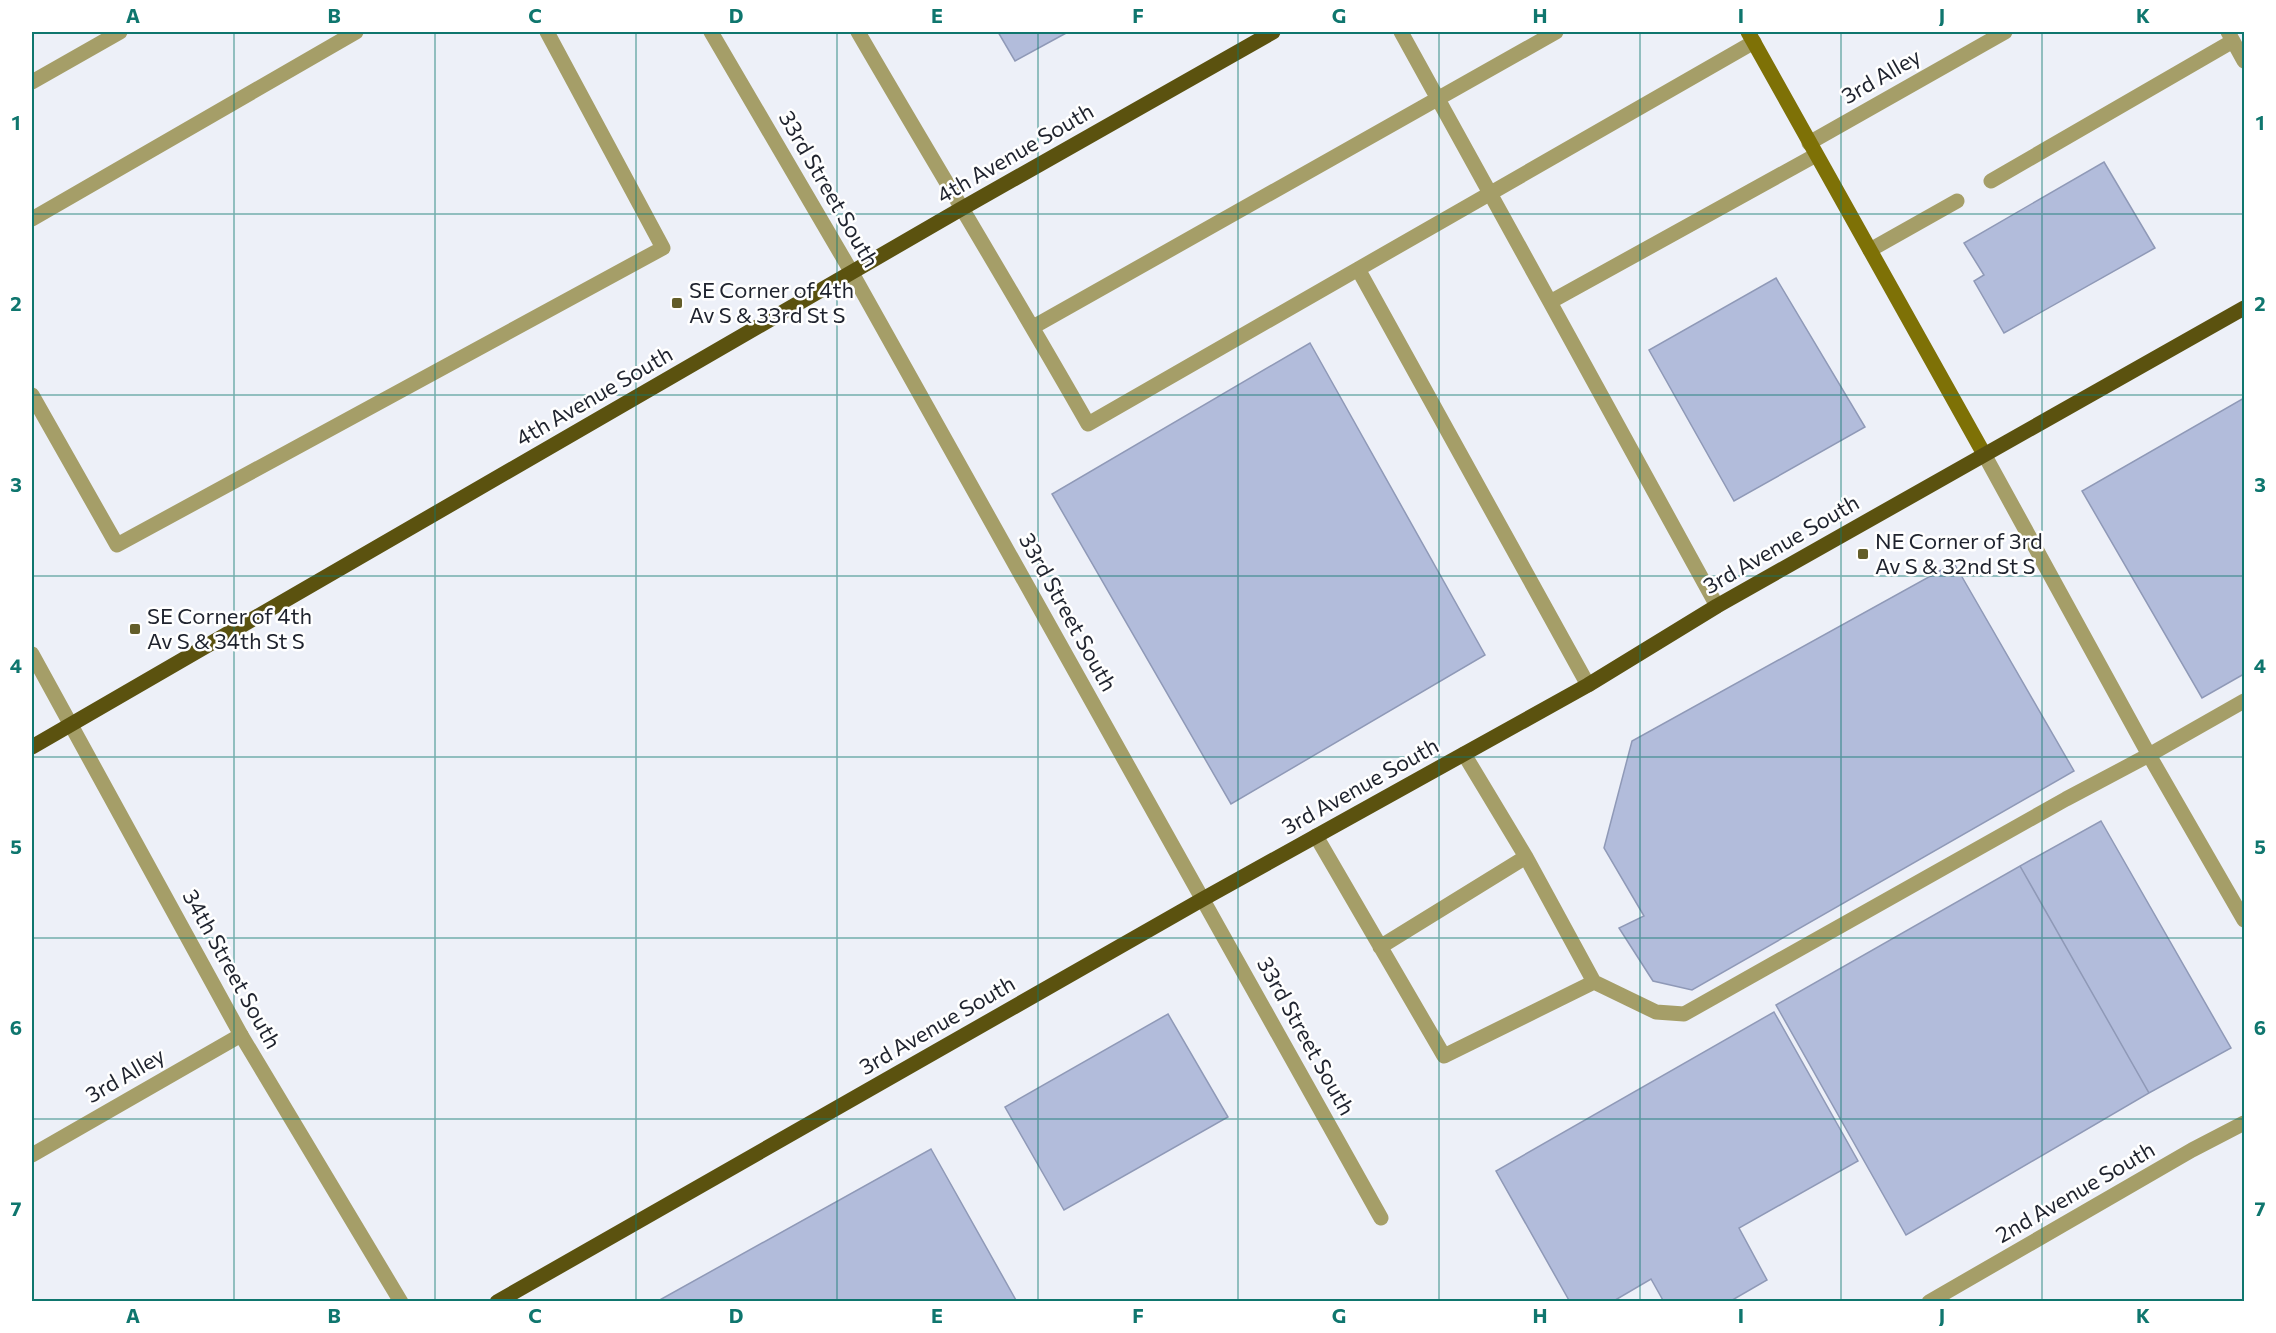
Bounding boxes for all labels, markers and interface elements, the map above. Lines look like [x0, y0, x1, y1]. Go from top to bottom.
text: A [126, 3, 140, 27]
text: B [327, 3, 341, 27]
text: C [528, 3, 542, 27]
text: D [729, 3, 743, 27]
text: E [931, 3, 943, 27]
text: F [1132, 3, 1144, 27]
text: G [1332, 3, 1346, 27]
text: H [1533, 3, 1548, 27]
text: I [1738, 3, 1744, 27]
text: J [1939, 3, 1945, 27]
text: K [2136, 3, 2150, 27]
street label: 3rd Alley [1836, 42, 1925, 109]
street label: 4th Avenue South [932, 97, 1098, 208]
street label: 33rd Street South [774, 105, 885, 272]
text: 1 [11, 110, 21, 134]
text: 1 [2255, 110, 2265, 134]
place label: SE Corner of 4th Av S & 33rd St S [689, 276, 854, 328]
text: 2 [10, 291, 22, 315]
text: 2 [2254, 291, 2266, 315]
marker: SE Corner of 4th Av S & 33rd St S [670, 296, 684, 310]
street label: 4th Avenue South [511, 340, 677, 451]
text: 3 [10, 472, 22, 496]
text: 3 [2254, 472, 2266, 496]
street label: 3rd Avenue South [1698, 488, 1863, 599]
place label: NE Corner of 3rd Av S & 32nd St S [1875, 527, 2043, 579]
street label: 33rd Street South [1014, 528, 1123, 696]
marker: NE Corner of 3rd Av S & 32nd St S [1856, 547, 1870, 561]
place label: SE Corner of 4th Av S & 34th St S [147, 602, 312, 654]
marker: SE Corner of 4th Av S & 34th St S [128, 622, 142, 636]
text: 4 [10, 653, 22, 677]
text: 4 [2254, 653, 2266, 677]
street label: 3rd Avenue South [1277, 731, 1443, 840]
text: 5 [10, 834, 22, 858]
text: 5 [2254, 834, 2266, 858]
street label: 34th Street South [177, 884, 287, 1053]
street label: 33rd Street South [1252, 952, 1361, 1120]
street label: 3rd Avenue South [854, 969, 1019, 1080]
text: 6 [10, 1015, 22, 1039]
text: 6 [2254, 1015, 2266, 1039]
street label: 3rd Alley [80, 1041, 169, 1108]
street label: 2nd Avenue South [1990, 1135, 2159, 1248]
text: 7 [11, 1196, 22, 1220]
text: 7 [2255, 1196, 2266, 1220]
text: A [126, 1303, 140, 1327]
text: B [327, 1303, 341, 1327]
text: C [528, 1303, 542, 1327]
text: D [729, 1303, 743, 1327]
text: E [931, 1303, 943, 1327]
text: F [1132, 1303, 1144, 1327]
text: G [1332, 1303, 1346, 1327]
text: H [1533, 1303, 1548, 1327]
text: I [1738, 1303, 1744, 1327]
text: J [1939, 1303, 1945, 1327]
text: K [2136, 1303, 2150, 1327]

